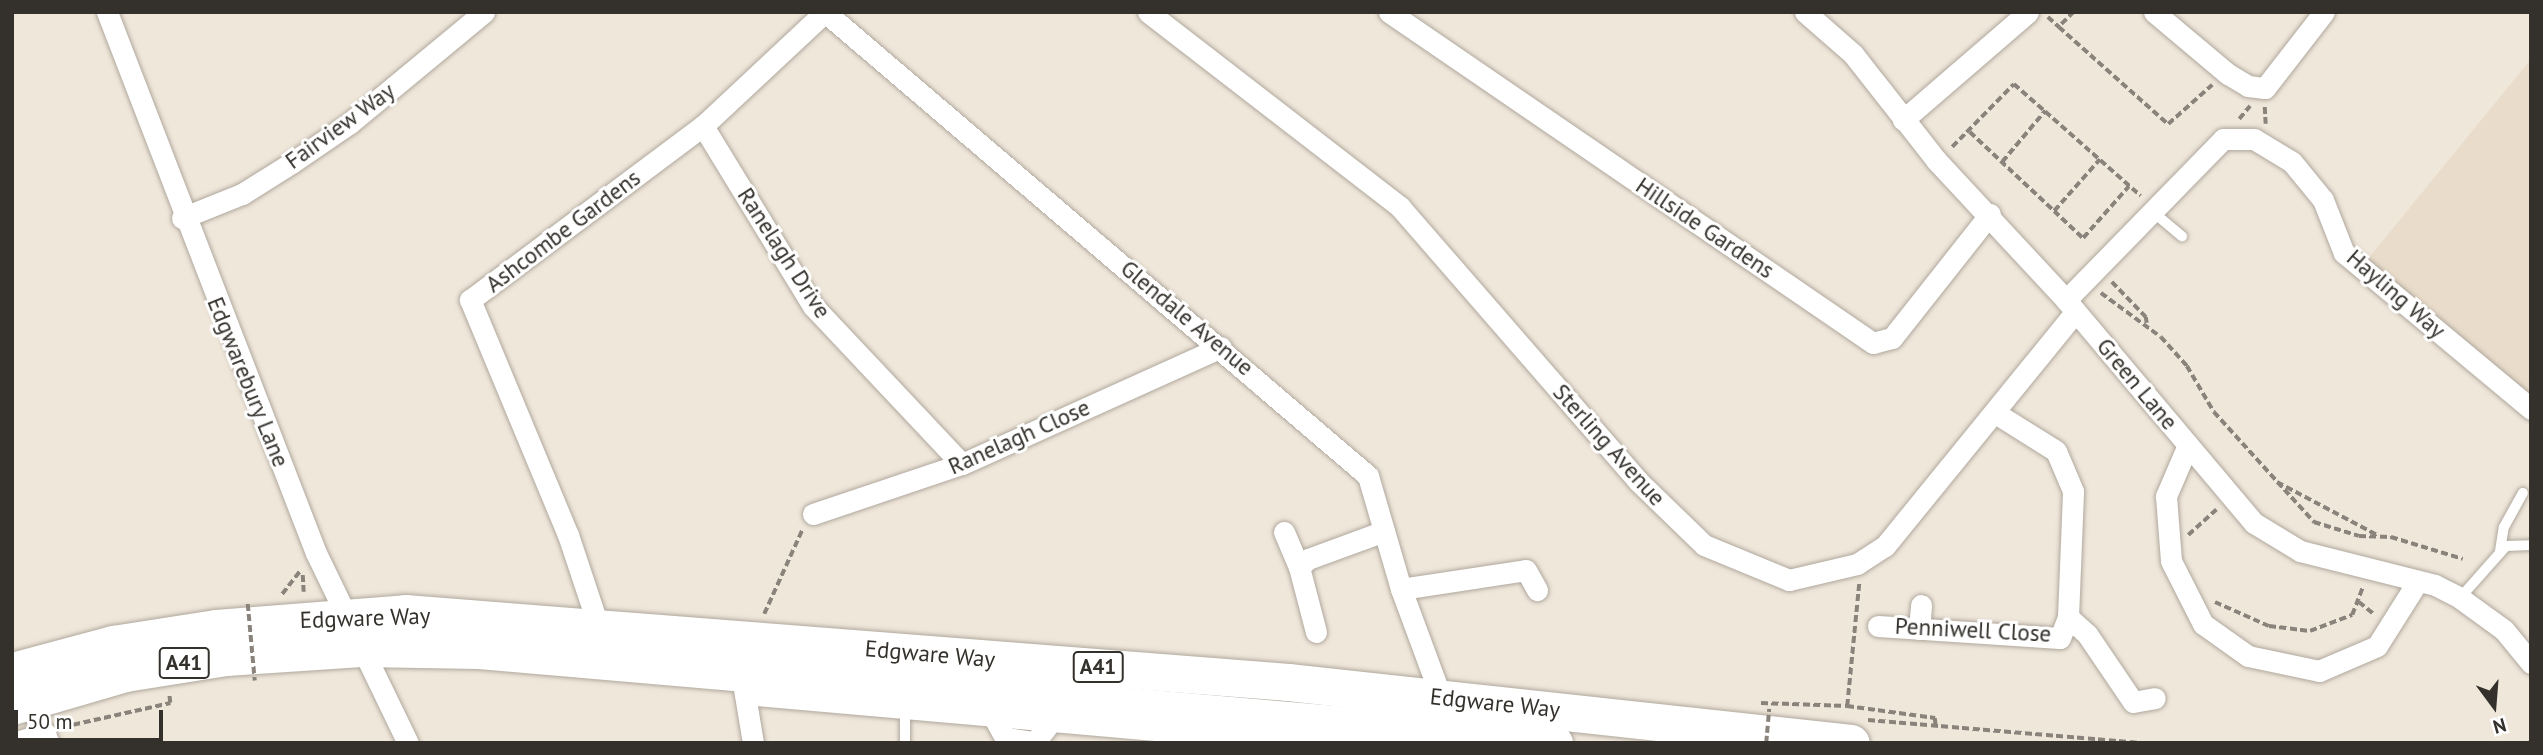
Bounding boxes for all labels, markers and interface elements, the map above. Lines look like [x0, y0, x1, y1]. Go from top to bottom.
street label: Fairview Way [280, 77, 400, 175]
street label: Ashcombe Gardens [480, 164, 646, 298]
street label: Hillside Gardens [1631, 172, 1779, 284]
street label: Ranelagh Drive [732, 183, 836, 323]
street label: Hayling Way [2341, 244, 2451, 344]
street label: Glendale Avenue [1115, 254, 1259, 382]
street label: Edgwarebury Lane [201, 293, 295, 471]
street label: Green Lane [2091, 333, 2183, 435]
street label: Sterling Avenue [1547, 378, 1671, 512]
street label: Ranelagh Close [944, 394, 1094, 480]
street label: Edgware Way [299, 602, 431, 634]
street label: Penniwell Close [1894, 612, 2052, 648]
street label: Edgware Way [863, 635, 997, 673]
road number: A41 [158, 646, 210, 680]
road number: A41 [1072, 650, 1124, 684]
north arrow [2459, 671, 2529, 741]
street label: Edgware Way [1428, 682, 1562, 724]
scale bar [18, 696, 166, 740]
text: 50 m [27, 708, 73, 735]
text: N [2490, 713, 2509, 739]

